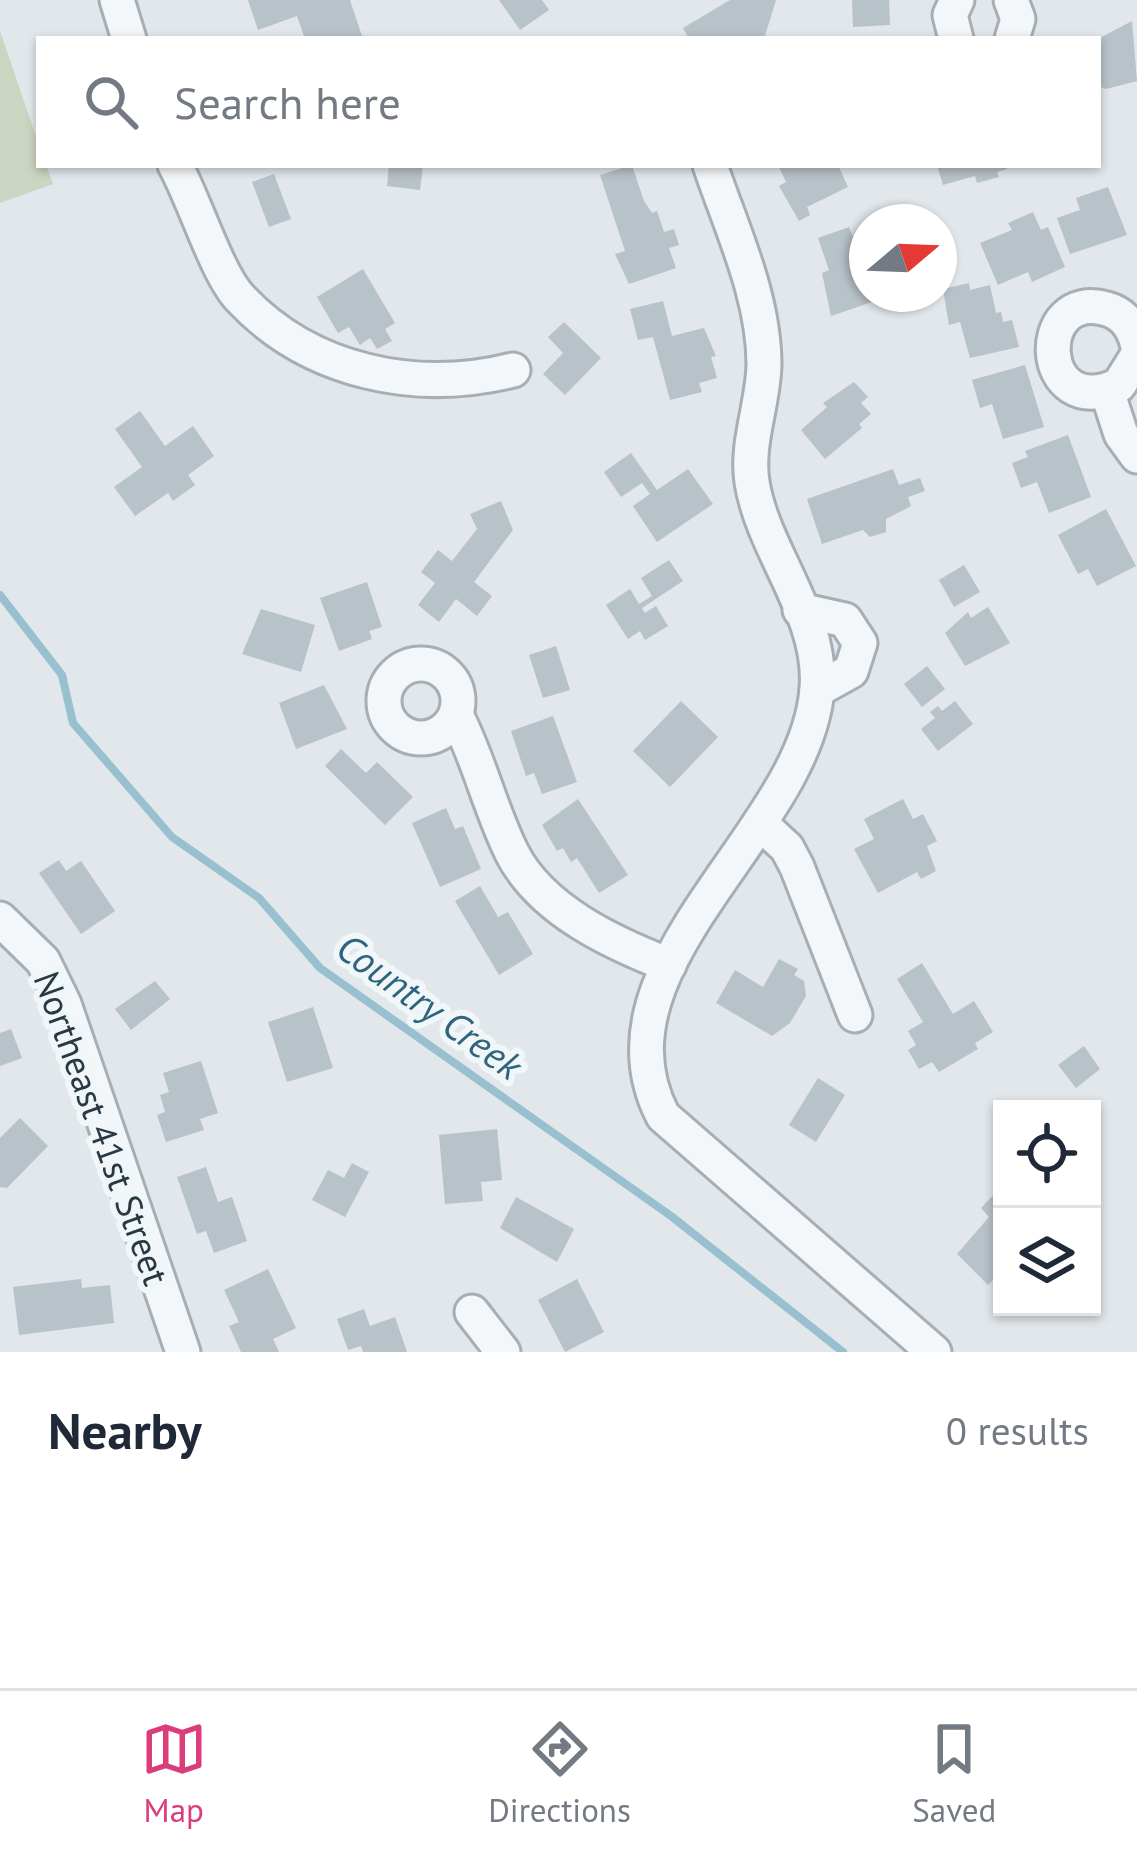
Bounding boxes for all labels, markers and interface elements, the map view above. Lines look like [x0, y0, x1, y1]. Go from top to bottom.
search box [36, 36, 1101, 168]
icon: search [78, 69, 144, 135]
text: Search here [174, 73, 401, 131]
north arrow [849, 204, 957, 312]
water label: Country Creek [327, 922, 534, 1091]
street label: Northeast 41st Street [23, 965, 181, 1291]
map controls [993, 1100, 1101, 1316]
button: locate [993, 1100, 1101, 1208]
button: layers [993, 1208, 1101, 1316]
text: Nearby [48, 1397, 202, 1463]
text: 0 results [946, 1405, 1089, 1456]
tab: Map [141, 1716, 207, 1831]
tab: Directions [488, 1716, 631, 1831]
tab: Saved [912, 1716, 996, 1831]

